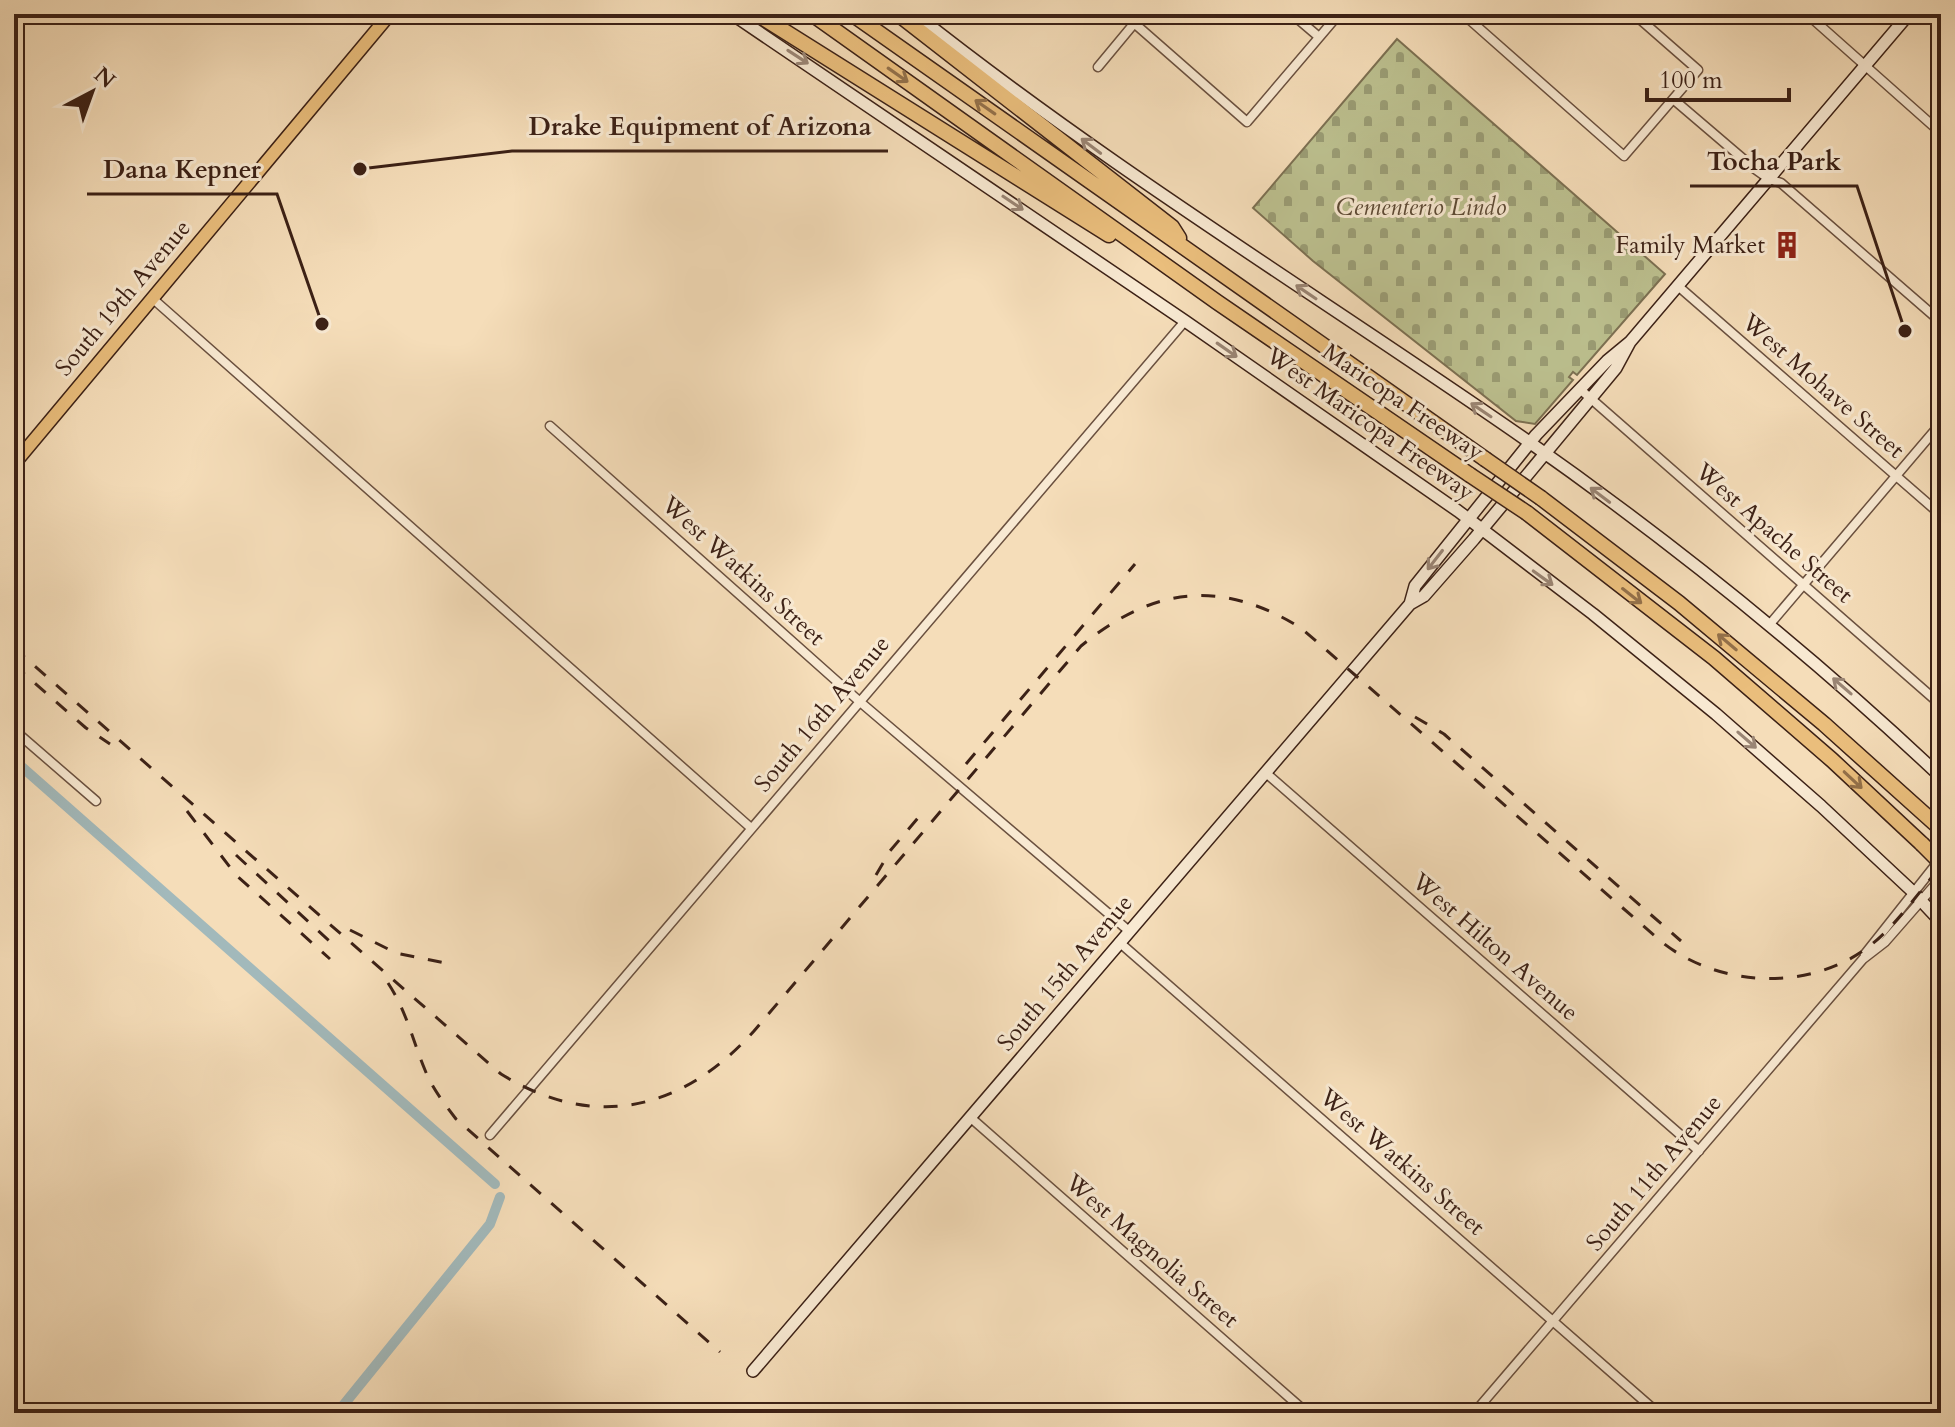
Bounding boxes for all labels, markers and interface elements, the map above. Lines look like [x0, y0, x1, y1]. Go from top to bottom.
one-way arrow [786, 49, 808, 65]
north arrow [52, 52, 132, 132]
scale bar [1647, 52, 1789, 102]
text: N [87, 60, 122, 95]
text: 100 m [1659, 64, 1723, 97]
one-way arrow [887, 67, 909, 84]
one-way arrow [974, 99, 996, 116]
callout: Drake Equipment of Arizona [512, 101, 888, 151]
text: Drake Equipment of Arizona [528, 109, 872, 144]
callout: Tocha Park [1690, 136, 1857, 186]
one-way arrow [1081, 137, 1102, 154]
callout: Dana Kepner [87, 144, 277, 194]
text: Tocha Park [1707, 144, 1842, 179]
text: Dana Kepner [103, 152, 262, 187]
park label: Cementerio Lindo [1336, 191, 1506, 224]
one-way arrow [1001, 195, 1024, 211]
street label: South 19th Avenue [48, 213, 198, 383]
place label: Family Market [1616, 229, 1765, 262]
building icon: Family Market [1772, 230, 1802, 260]
one-way arrow [1295, 284, 1318, 300]
street label: West Mohave Street [1734, 305, 1912, 466]
street label: Maricopa Freeway [1316, 336, 1491, 469]
street label: West Maricopa Freeway [1258, 339, 1481, 509]
one-way arrow [1216, 342, 1238, 358]
one-way arrow [1470, 402, 1493, 418]
street label: West Apache Street [1687, 455, 1860, 611]
one-way arrow [1590, 487, 1611, 504]
street label: West Watkins Street [653, 488, 832, 654]
one-way arrow [1427, 549, 1444, 570]
one-way arrow [1532, 569, 1554, 586]
one-way arrow [1621, 587, 1643, 604]
street label: South 16th Avenue [747, 629, 897, 799]
one-way arrow [1717, 633, 1737, 651]
one-way arrow [1833, 677, 1853, 695]
one-way arrow [1736, 731, 1756, 749]
one-way arrow [1843, 770, 1863, 788]
street label: West Hilton Avenue [1404, 865, 1585, 1029]
street label: South 15th Avenue [990, 888, 1140, 1058]
street label: West Watkins Street [1311, 1080, 1492, 1243]
street label: South 11th Avenue [1579, 1088, 1729, 1258]
street label: West Magnolia Street [1057, 1166, 1246, 1336]

